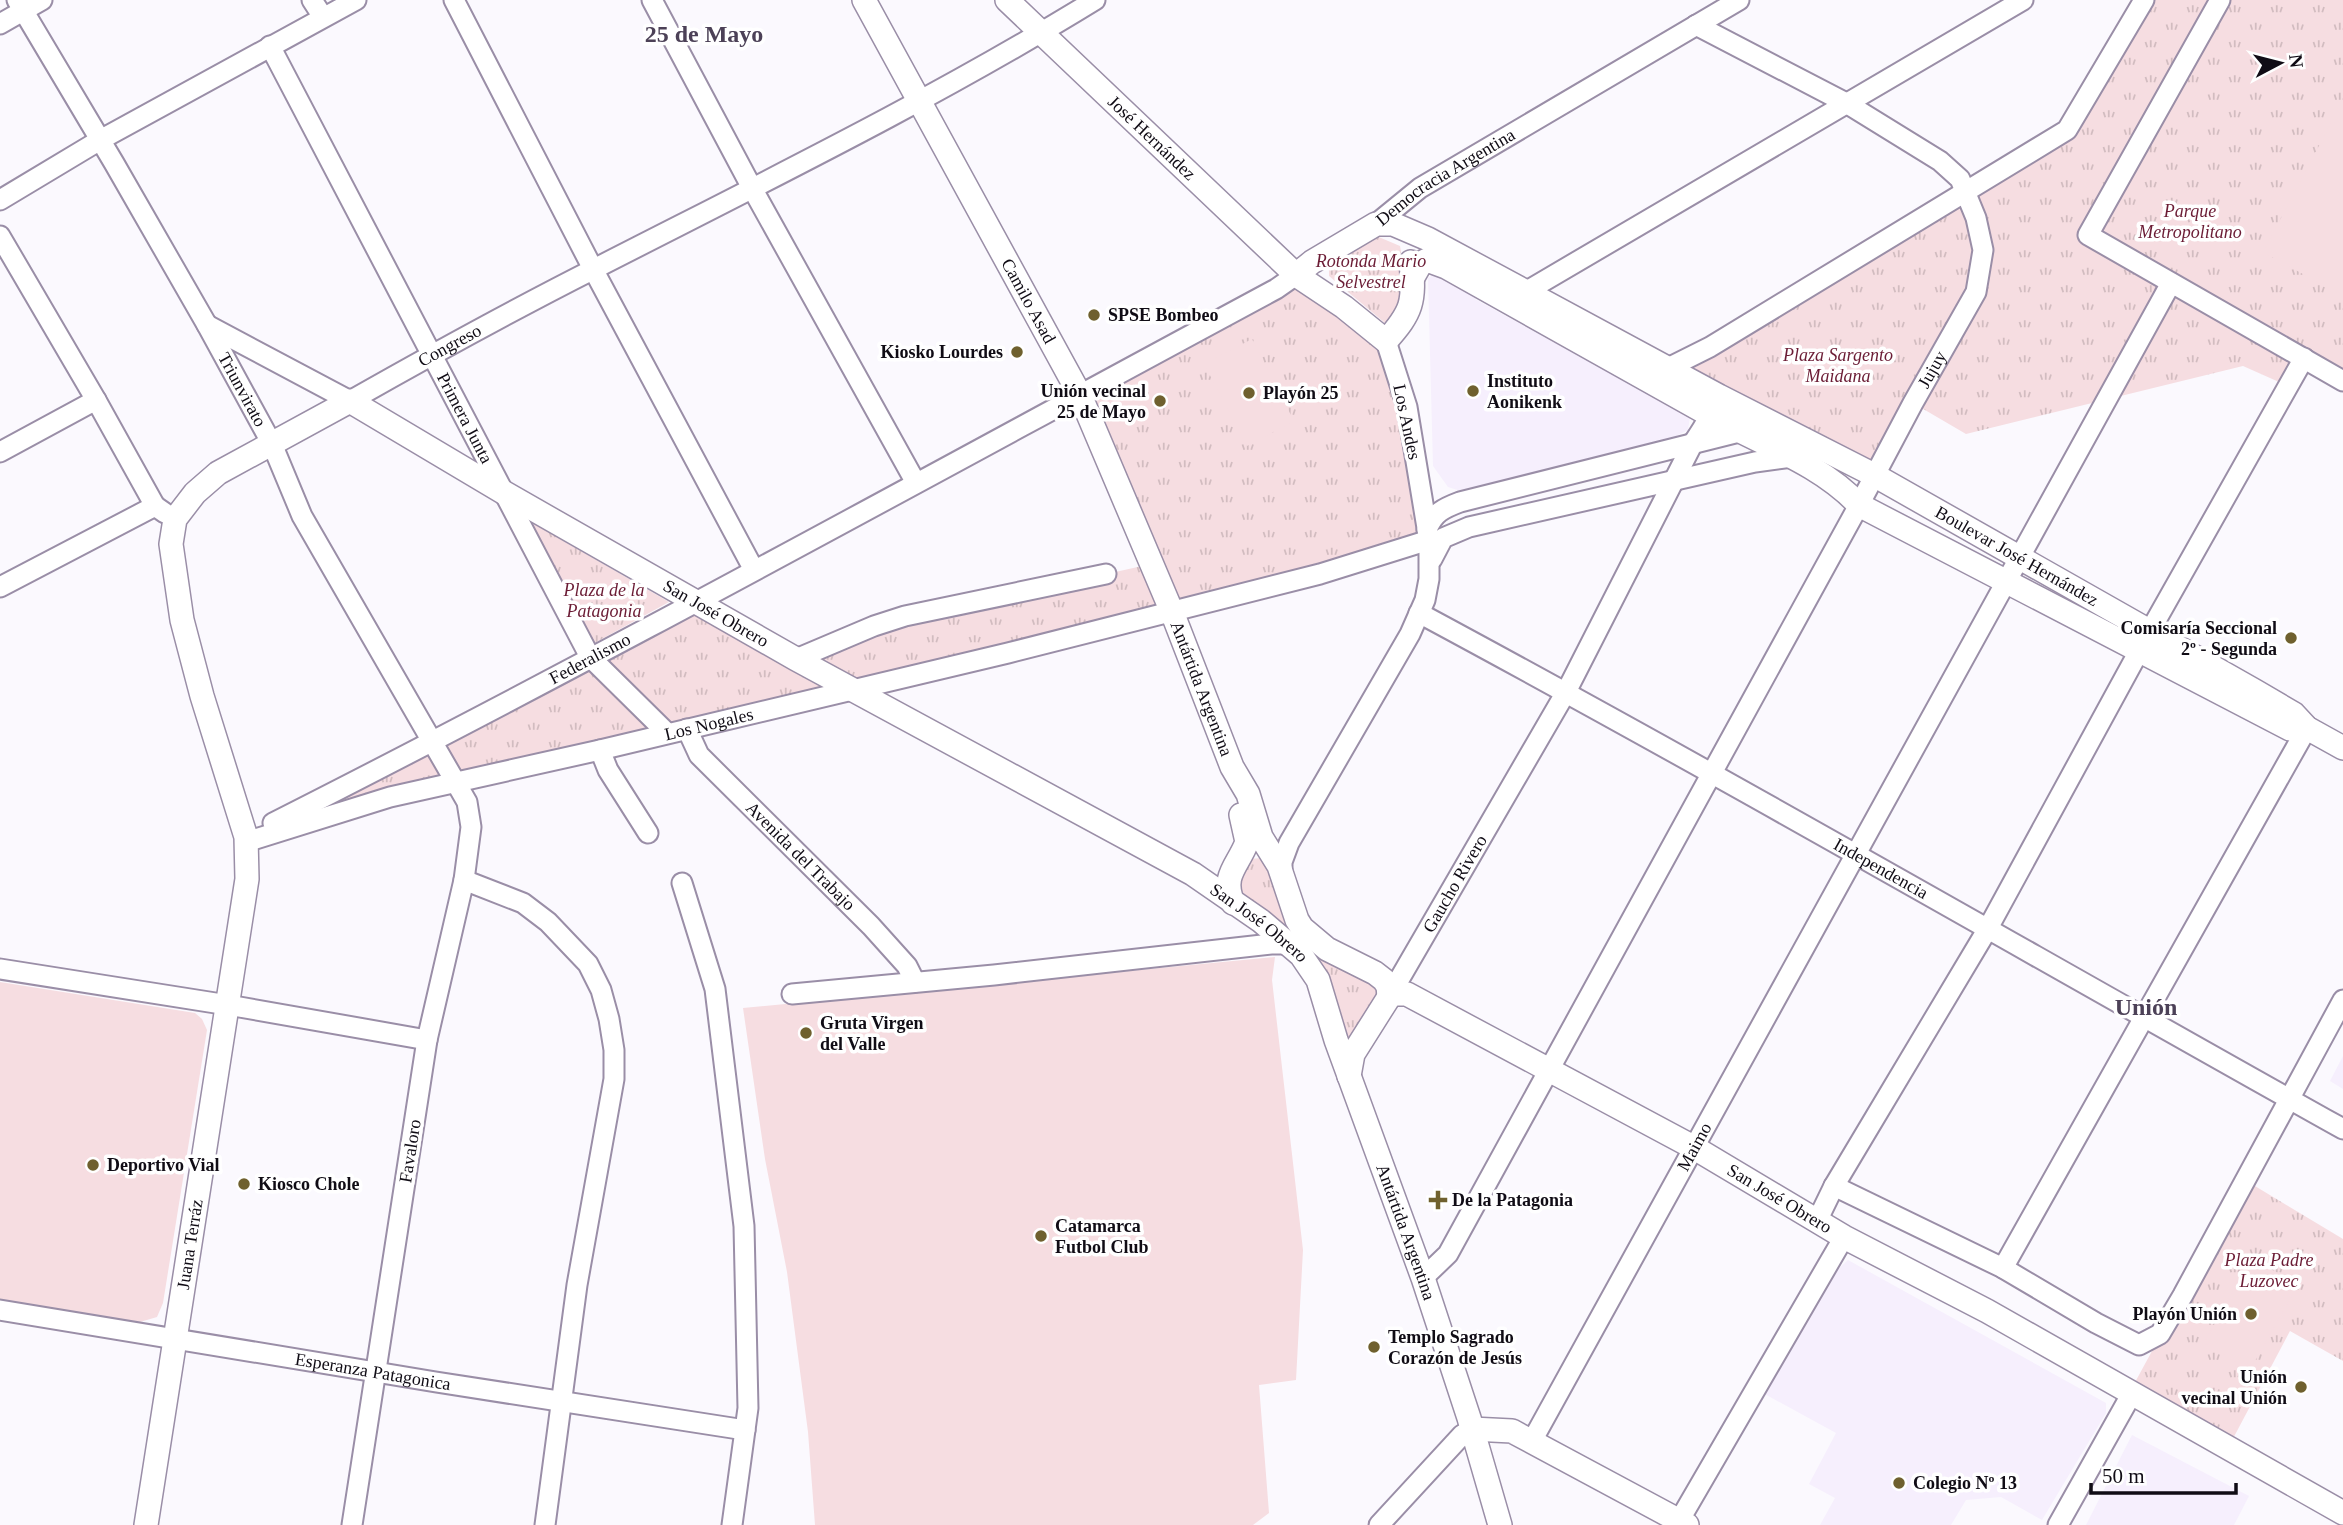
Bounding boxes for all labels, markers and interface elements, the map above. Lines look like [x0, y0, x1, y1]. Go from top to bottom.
district label: 25 de Mayo [645, 21, 763, 47]
north arrow [2245, 28, 2315, 98]
text: N [2285, 53, 2308, 69]
street label: José Hernández [1104, 91, 1200, 184]
street label: Democracia Argentina [1372, 124, 1518, 230]
park label: Parque Metropolitano [2137, 201, 2242, 242]
park label: Rotonda Mario Selvestrel [1315, 251, 1426, 292]
street label: Camilo Asad [997, 255, 1060, 347]
place label: SPSE Bombeo [1108, 305, 1219, 325]
marker: SPSE Bombeo [1086, 307, 1102, 323]
street label: Congreso [414, 320, 485, 371]
place label: Kiosko Lourdes [880, 342, 1003, 362]
marker: Kiosko Lourdes [1009, 344, 1025, 360]
park label: Plaza Sargento Maidana [1782, 345, 1893, 386]
street label: Jujuy [1914, 348, 1950, 391]
street label: Triunvirato [214, 349, 271, 430]
street label: Primera Junta [433, 369, 497, 467]
place label: Instituto Aonikenk [1487, 371, 1562, 412]
place label: Unión vecinal 25 de Mayo [1040, 381, 1146, 422]
place label: Playón 25 [1263, 383, 1339, 403]
street label: Los Andes [1389, 383, 1425, 461]
marker: Instituto Aonikenk [1465, 383, 1481, 399]
marker: Playón 25 [1241, 385, 1257, 401]
marker: Unión vecinal 25 de Mayo [1152, 393, 1168, 409]
street label: Boulevar José Hernández [1932, 502, 2102, 610]
street label: San José Obrero [660, 575, 772, 651]
park label: Plaza de la Patagonia [563, 580, 645, 621]
street label: Antártida Argentina [1166, 618, 1237, 759]
place label: Comisaría Seccional 2º - Segunda [2121, 618, 2277, 659]
street label: Federalismo [546, 629, 634, 688]
marker: Comisaría Seccional 2º - Segunda [2283, 630, 2299, 646]
street label: Los Nogales [663, 704, 755, 744]
street label: Avenida del Trabajo [742, 798, 859, 915]
street label: Gaucho Rivero [1419, 831, 1491, 936]
street label: Independencia [1830, 834, 1932, 903]
street label: San José Obrero [1207, 879, 1313, 966]
district label: Unión [2115, 994, 2177, 1020]
place label: Gruta Virgen del Valle [820, 1013, 924, 1054]
marker: Gruta Virgen del Valle [798, 1025, 814, 1041]
street label: Favaloro [395, 1118, 425, 1184]
street label: Maimo [1673, 1119, 1716, 1174]
place label: Deportivo Vial [107, 1155, 220, 1175]
marker: Deportivo Vial [85, 1157, 101, 1173]
street label: San José Obrero [1724, 1160, 1835, 1237]
street label: Antártida Argentina [1372, 1161, 1440, 1303]
place label: Kiosco Chole [258, 1174, 360, 1194]
marker: Kiosco Chole [236, 1176, 252, 1192]
place label: De la Patagonia [1452, 1190, 1573, 1210]
marker: De la Patagonia [1430, 1192, 1446, 1208]
street label: Juana Terráz [173, 1198, 207, 1291]
place label: Catamarca Futbol Club [1055, 1216, 1149, 1257]
marker: Catamarca Futbol Club [1033, 1228, 1049, 1244]
park label: Plaza Padre Luzovec [2224, 1250, 2313, 1291]
place label: Playón Unión [2132, 1304, 2237, 1324]
marker: Playón Unión [2243, 1306, 2259, 1322]
place label: Templo Sagrado Corazón de Jesús [1388, 1327, 1522, 1368]
marker: Templo Sagrado Corazón de Jesús [1366, 1339, 1382, 1355]
street label: Esperanza Patagonica [294, 1349, 452, 1394]
place label: Unión vecinal Unión [2181, 1367, 2287, 1408]
marker: Unión vecinal Unión [2293, 1379, 2309, 1395]
scale bar [2091, 1452, 2236, 1496]
text: 50 m [2102, 1464, 2145, 1488]
place label: Colegio Nº 13 [1913, 1473, 2017, 1493]
marker: Colegio Nº 13 [1891, 1475, 1907, 1491]

